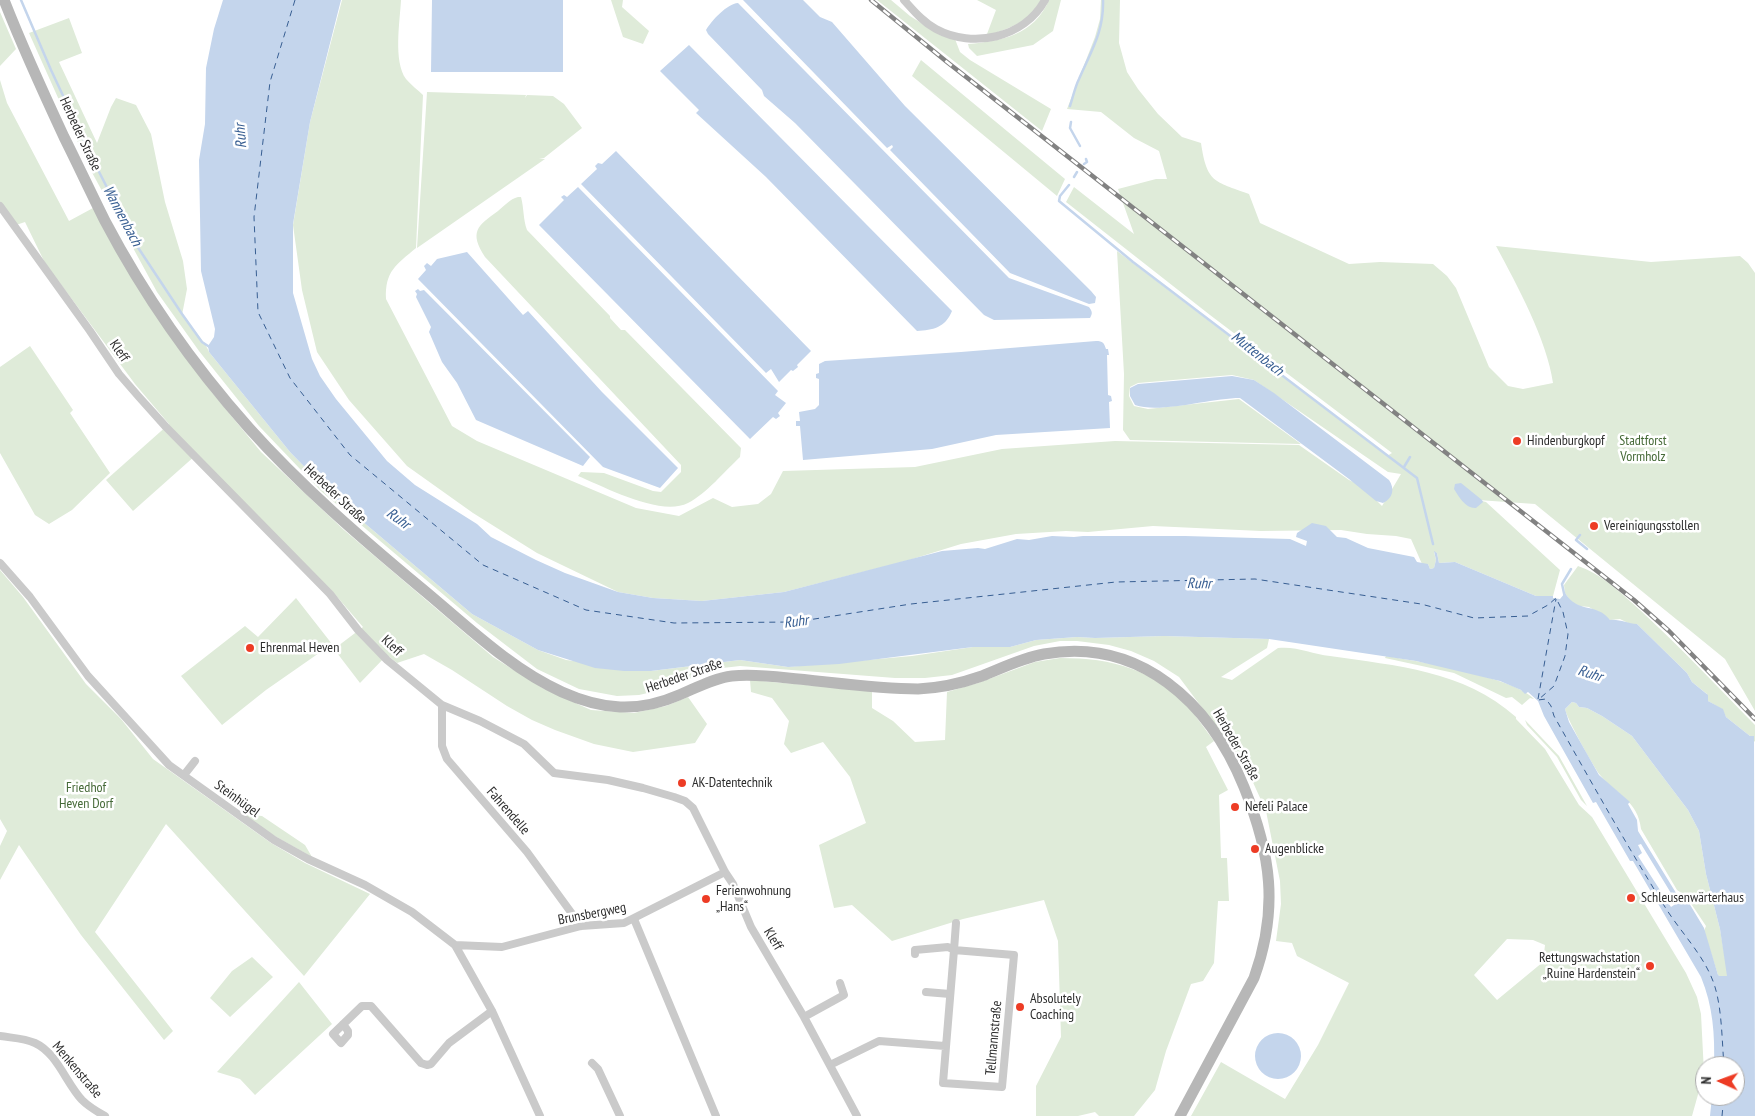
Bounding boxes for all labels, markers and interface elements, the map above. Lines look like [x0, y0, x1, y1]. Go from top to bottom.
street label: Herbeder Straße [56, 94, 104, 174]
water label: Ruhr [231, 123, 251, 149]
water label: Wannenbach [99, 183, 145, 249]
water label: Muttenbach [1227, 328, 1287, 380]
street label: Kleff [106, 337, 132, 365]
place label: Hindenburgkopf [1527, 433, 1605, 449]
park label: Stadtforst Vormholz [1619, 433, 1667, 466]
marker: Hindenburgkopf [1511, 435, 1523, 447]
street label: Herbeder Straße [300, 461, 370, 527]
water label: Ruhr [383, 505, 413, 533]
place label: Vereinigungsstollen [1604, 518, 1699, 534]
marker: Vereinigungsstollen [1588, 520, 1600, 532]
water label: Ruhr [1187, 575, 1211, 593]
water label: Ruhr [783, 612, 809, 632]
street label: Kleff [378, 632, 406, 660]
place label: Ehrenmal Heven [260, 640, 339, 656]
marker: Ehrenmal Heven [244, 642, 256, 654]
street label: Herbeder Straße [644, 655, 724, 697]
water label: Ruhr [1576, 662, 1604, 686]
street label: Herbeder Straße [1209, 706, 1263, 784]
place label: AK-Datentechnik [692, 775, 772, 791]
street label: Steinhügel [211, 777, 263, 821]
marker: AK-Datentechnik [676, 777, 688, 789]
park label: Friedhof Heven Dorf [59, 780, 113, 812]
street label: Fahrendelle [483, 784, 533, 838]
place label: Nefeli Palace [1245, 799, 1308, 815]
marker: Nefeli Palace [1229, 801, 1241, 813]
place label: Augenblicke [1265, 841, 1324, 857]
marker: Augenblicke [1249, 843, 1261, 855]
place label: Ferienwohnung „Hans“ [716, 883, 791, 916]
place label: Schleusenwärterhaus [1641, 890, 1744, 906]
marker: Schleusenwärterhaus [1625, 892, 1637, 904]
marker: Ferienwohnung „Hans“ [700, 893, 712, 905]
street label: Brunsbergweg [557, 899, 627, 929]
street label: Kleff [760, 925, 786, 953]
place label: Rettungswachstation „Ruine Hardenstein“ [1539, 950, 1640, 982]
marker: Rettungswachstation „Ruine Hardenstein“ [1644, 960, 1656, 972]
place label: Absolutely Coaching [1030, 991, 1081, 1024]
street label: Tellmannstraße [982, 1000, 1006, 1076]
marker: Absolutely Coaching [1014, 1001, 1026, 1013]
street label: Menkenstraße [48, 1038, 106, 1102]
north arrow [1695, 1056, 1745, 1106]
text: N [1697, 1076, 1715, 1085]

